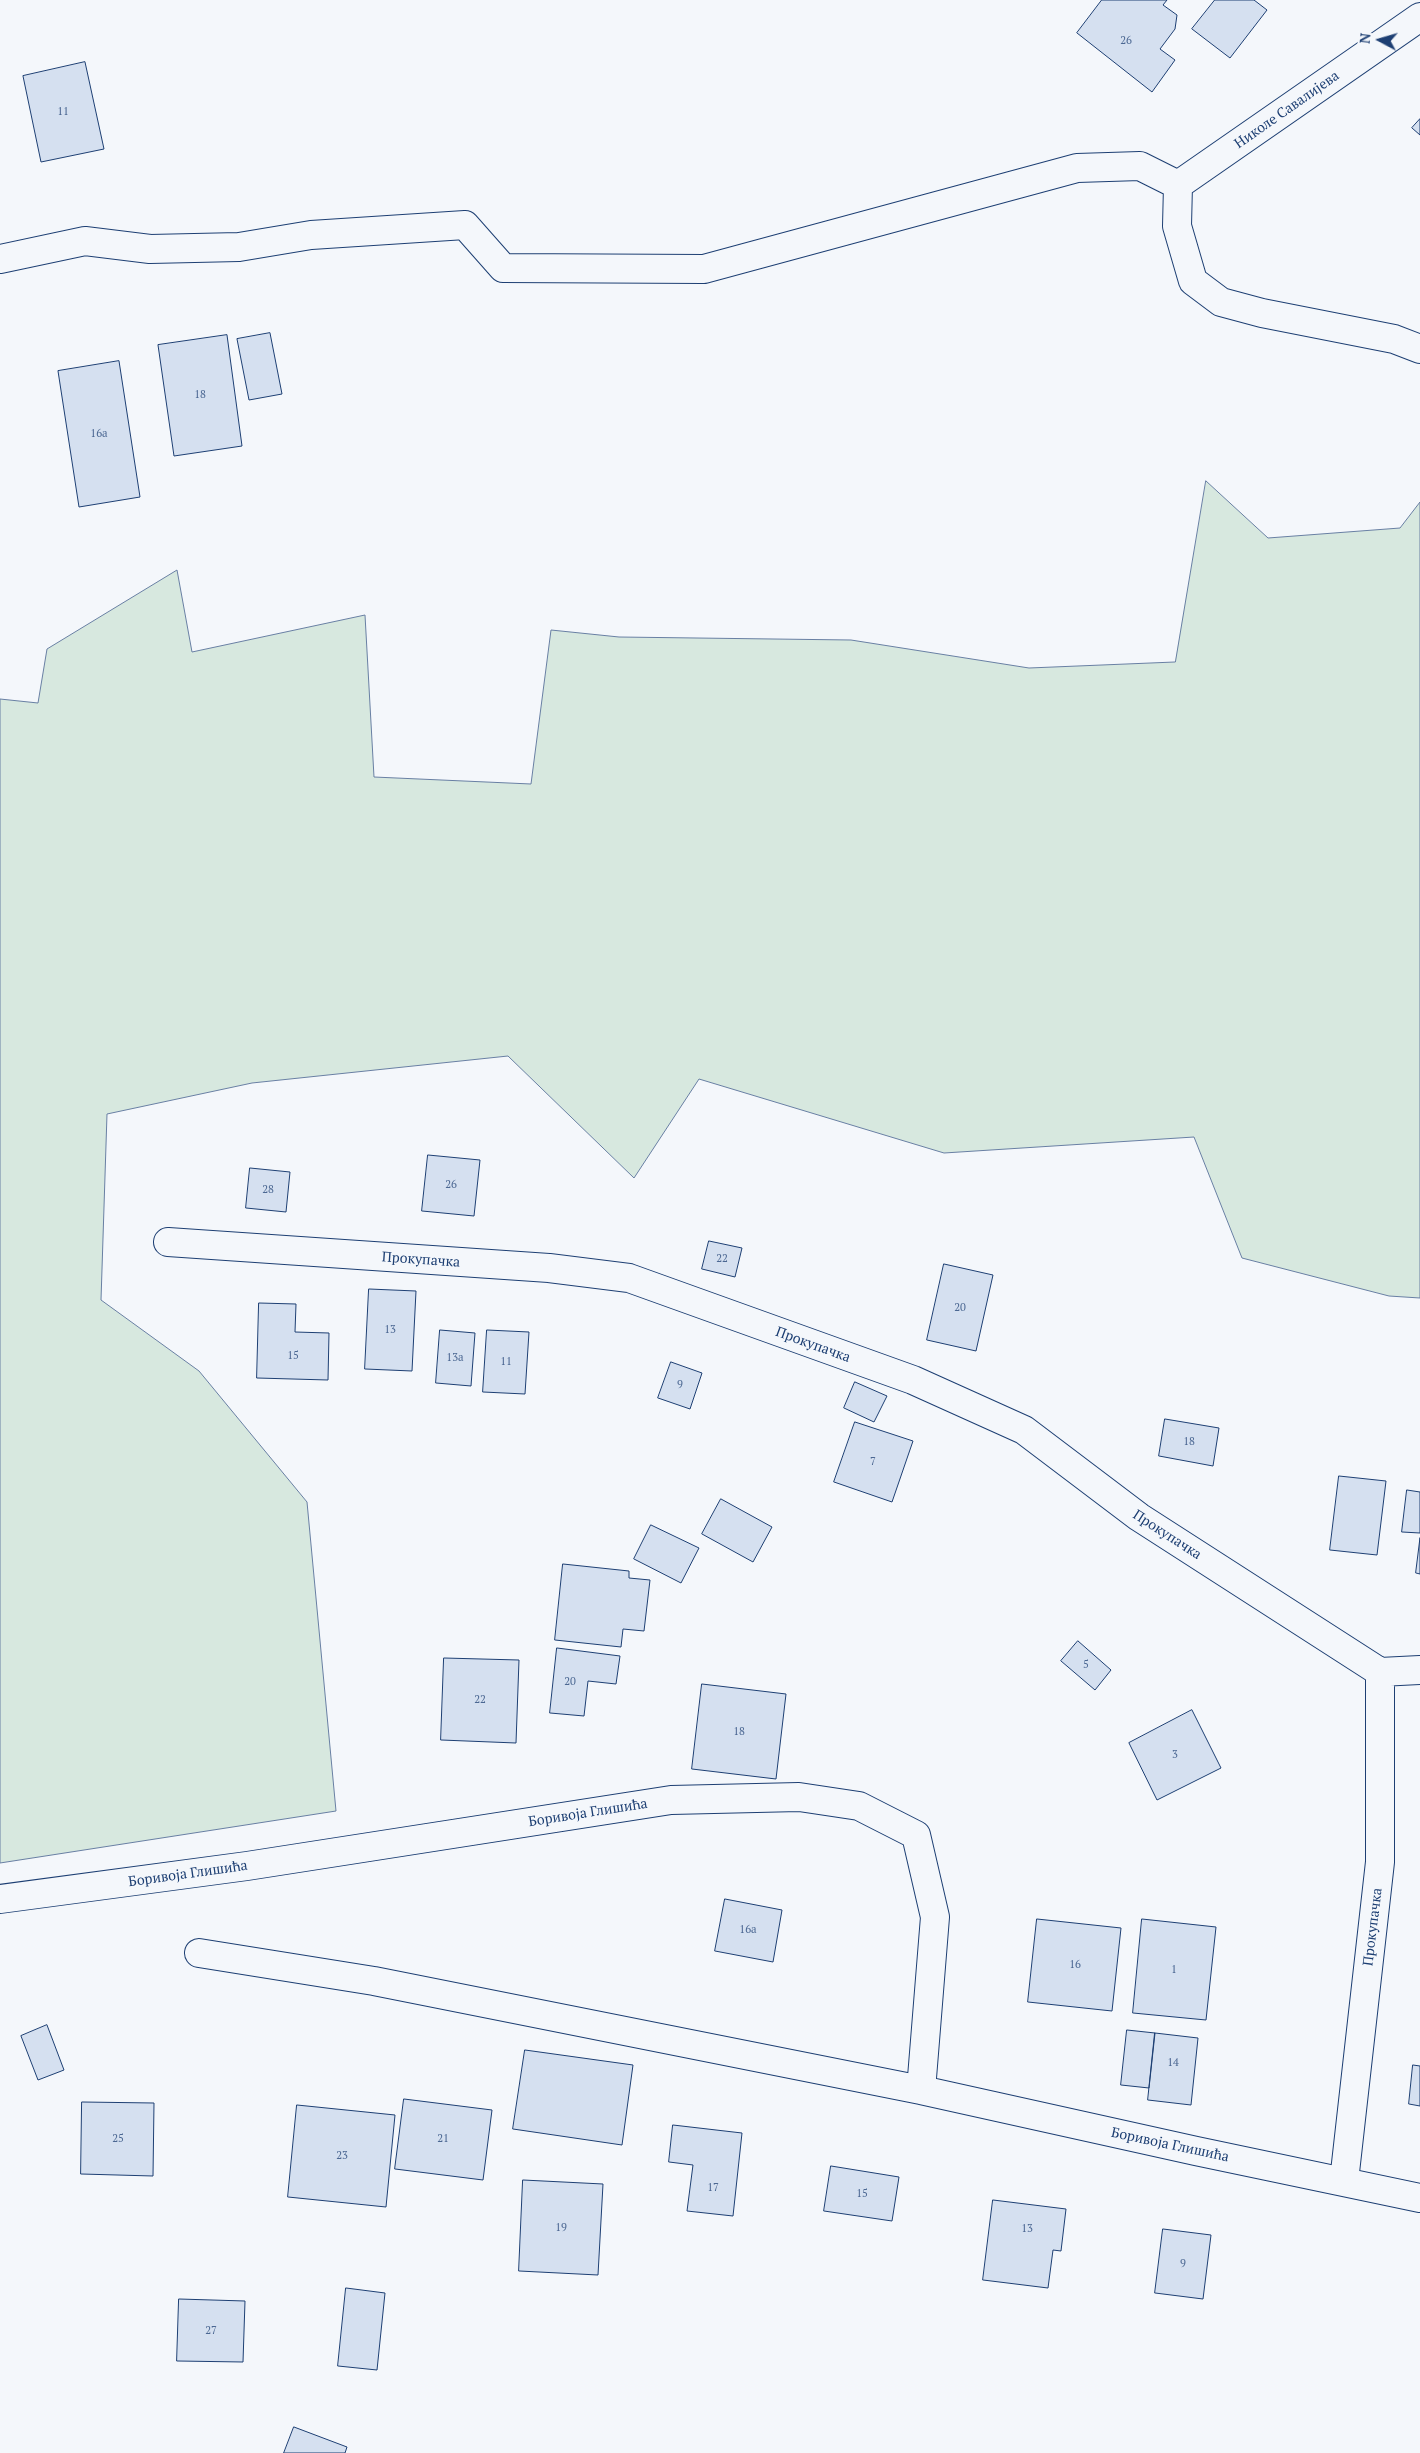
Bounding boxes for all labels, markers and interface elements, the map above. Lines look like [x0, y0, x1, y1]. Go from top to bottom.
north arrow [1355, 15, 1405, 65]
text: N [1355, 32, 1375, 45]
house number: 26 [1120, 34, 1132, 48]
street label: Николе Савалијева [1231, 68, 1343, 152]
house number: 11 [57, 105, 69, 119]
house number: 18 [194, 388, 206, 402]
house number: 16a [90, 427, 108, 441]
house number: 26 [445, 1178, 457, 1192]
house number: 28 [262, 1183, 274, 1197]
street label: Прокупачка [381, 1249, 461, 1271]
house number: 22 [716, 1252, 728, 1266]
house number: 20 [954, 1301, 966, 1315]
house number: 13 [384, 1323, 396, 1337]
street label: Прокупачка [773, 1324, 853, 1366]
house number: 15 [287, 1349, 299, 1363]
house number: 13a [446, 1351, 464, 1365]
house number: 11 [500, 1355, 512, 1369]
house number: 9 [677, 1378, 683, 1392]
house number: 18 [1183, 1435, 1195, 1449]
house number: 7 [870, 1455, 876, 1469]
street label: Прокупачка [1130, 1507, 1204, 1563]
house number: 5 [1083, 1658, 1089, 1672]
house number: 20 [564, 1675, 576, 1689]
house number: 22 [474, 1693, 486, 1707]
house number: 18 [733, 1725, 745, 1739]
house number: 3 [1172, 1748, 1178, 1762]
street label: Боривоја Глишића [527, 1795, 649, 1831]
street label: Боривоја Глишића [127, 1857, 249, 1891]
street label: Прокупачка [1360, 1887, 1386, 1967]
house number: 16a [739, 1923, 757, 1937]
house number: 16 [1069, 1958, 1081, 1972]
house number: 1 [1171, 1963, 1177, 1977]
house number: 14 [1167, 2056, 1179, 2070]
street label: Боривоја Глишића [1110, 2124, 1230, 2166]
house number: 25 [112, 2132, 124, 2146]
house number: 21 [437, 2132, 449, 2146]
house number: 23 [336, 2149, 348, 2163]
house number: 17 [707, 2181, 719, 2195]
house number: 15 [856, 2187, 868, 2201]
house number: 19 [555, 2221, 567, 2235]
house number: 13 [1021, 2222, 1033, 2236]
house number: 9 [1180, 2257, 1186, 2271]
house number: 27 [205, 2324, 217, 2338]

